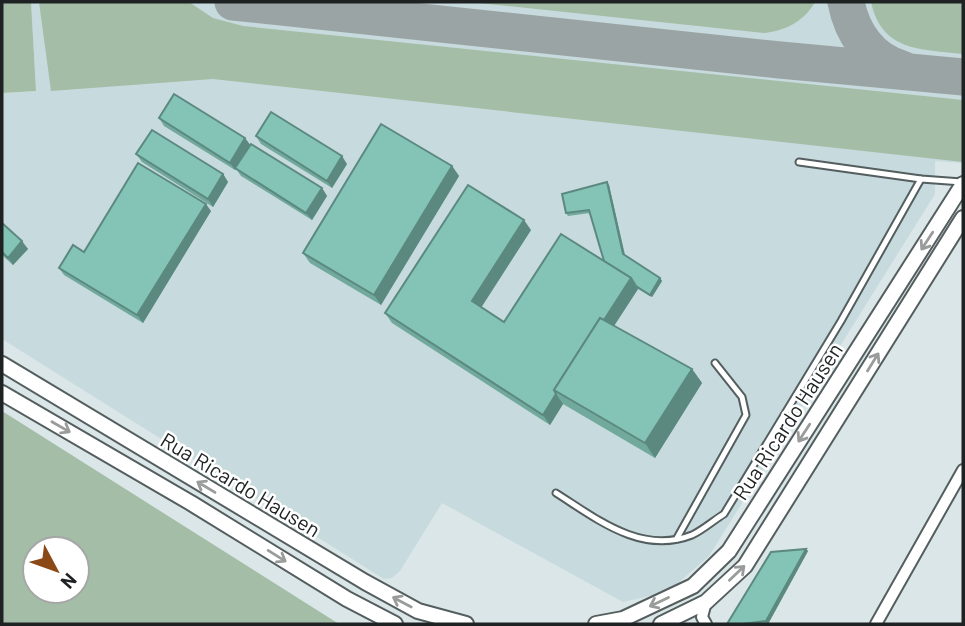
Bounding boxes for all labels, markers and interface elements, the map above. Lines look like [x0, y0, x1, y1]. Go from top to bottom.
one-way arrow [919, 231, 933, 251]
street label: Rua Ricardo Hausen [727, 338, 847, 504]
one-way arrow [867, 352, 881, 372]
one-way arrow [50, 420, 70, 434]
one-way arrow [797, 423, 811, 442]
street label: Rua Ricardo Hausen [157, 426, 325, 542]
one-way arrow [196, 480, 216, 494]
north arrow [21, 535, 91, 605]
one-way arrow [267, 549, 286, 564]
one-way arrow [728, 565, 745, 582]
text: N [56, 569, 82, 594]
one-way arrow [392, 595, 413, 608]
one-way arrow [649, 596, 670, 609]

